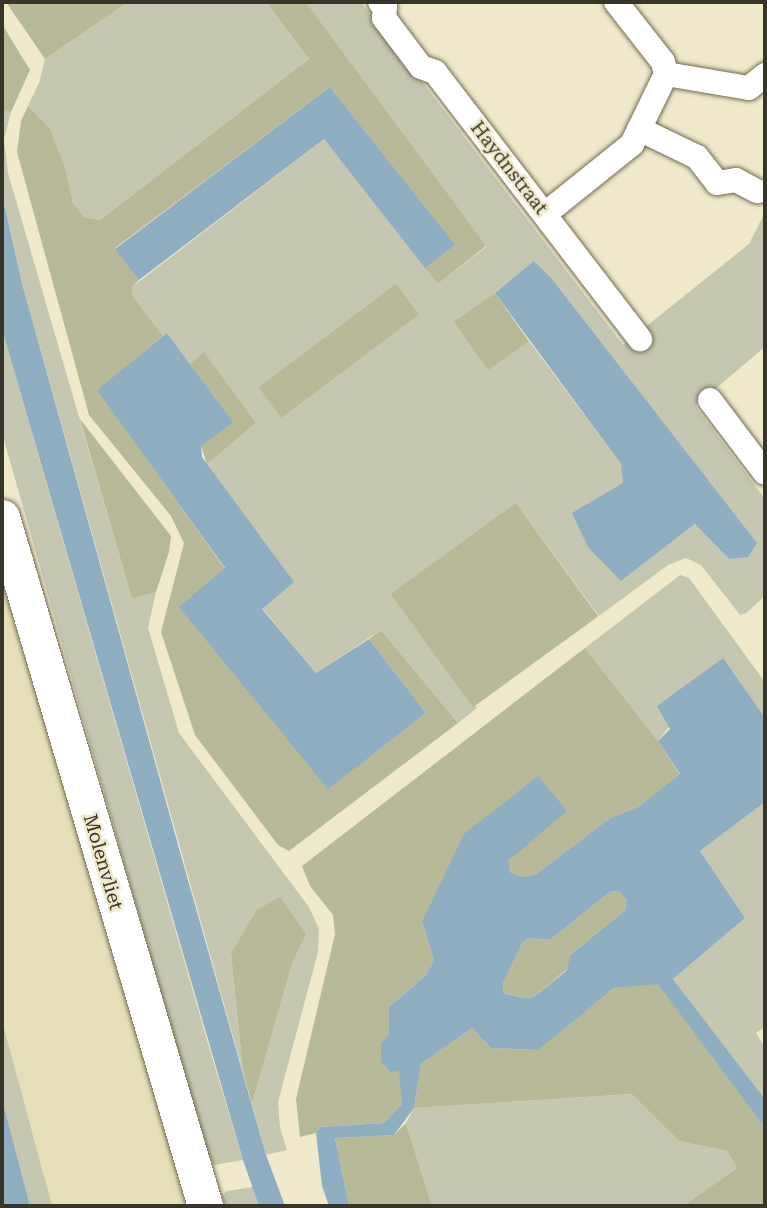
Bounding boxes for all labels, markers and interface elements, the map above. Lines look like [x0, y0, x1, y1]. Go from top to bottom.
street label: Haydnstraat [466, 117, 552, 219]
street label: Molenvliet [78, 812, 128, 912]

